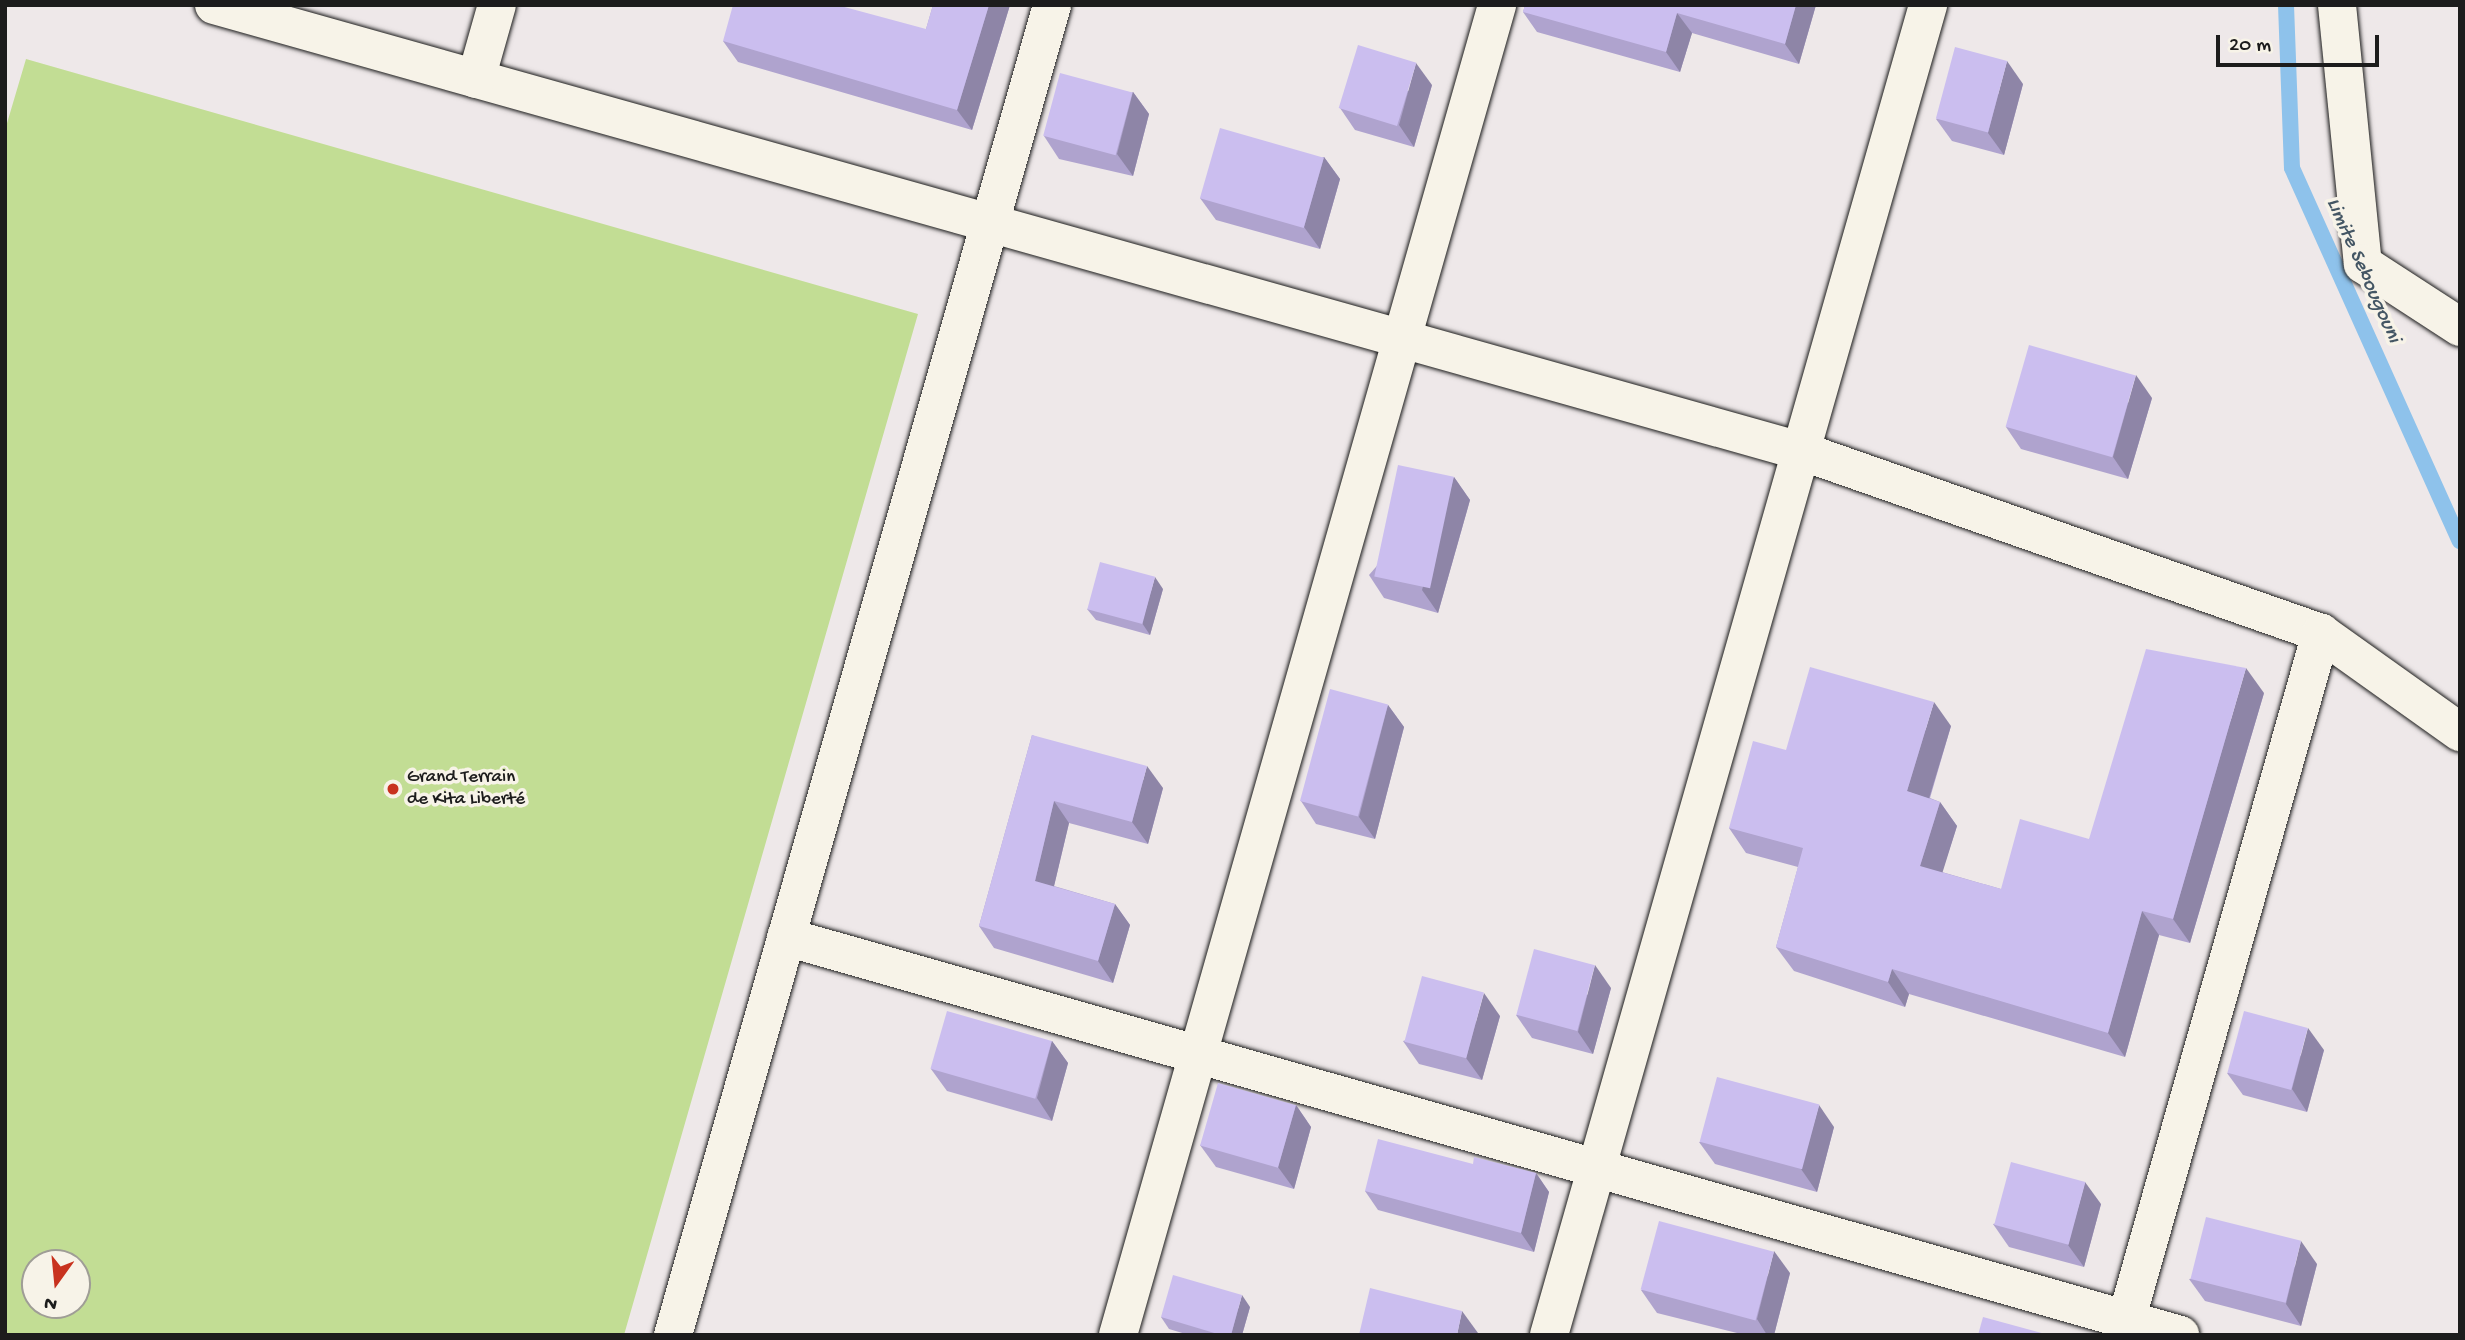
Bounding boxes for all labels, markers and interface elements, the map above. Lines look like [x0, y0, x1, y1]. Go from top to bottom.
scale bar [2220, 21, 2383, 65]
text: 20 m [2229, 34, 2271, 59]
water label: Limite Sebougouni [2319, 195, 2405, 347]
place label: Grand Terrain de Kita Liberté [407, 767, 525, 811]
marker: Grand Terrain de Kita Liberté [385, 781, 401, 797]
north arrow [21, 1249, 91, 1319]
text: N [42, 1290, 60, 1316]

